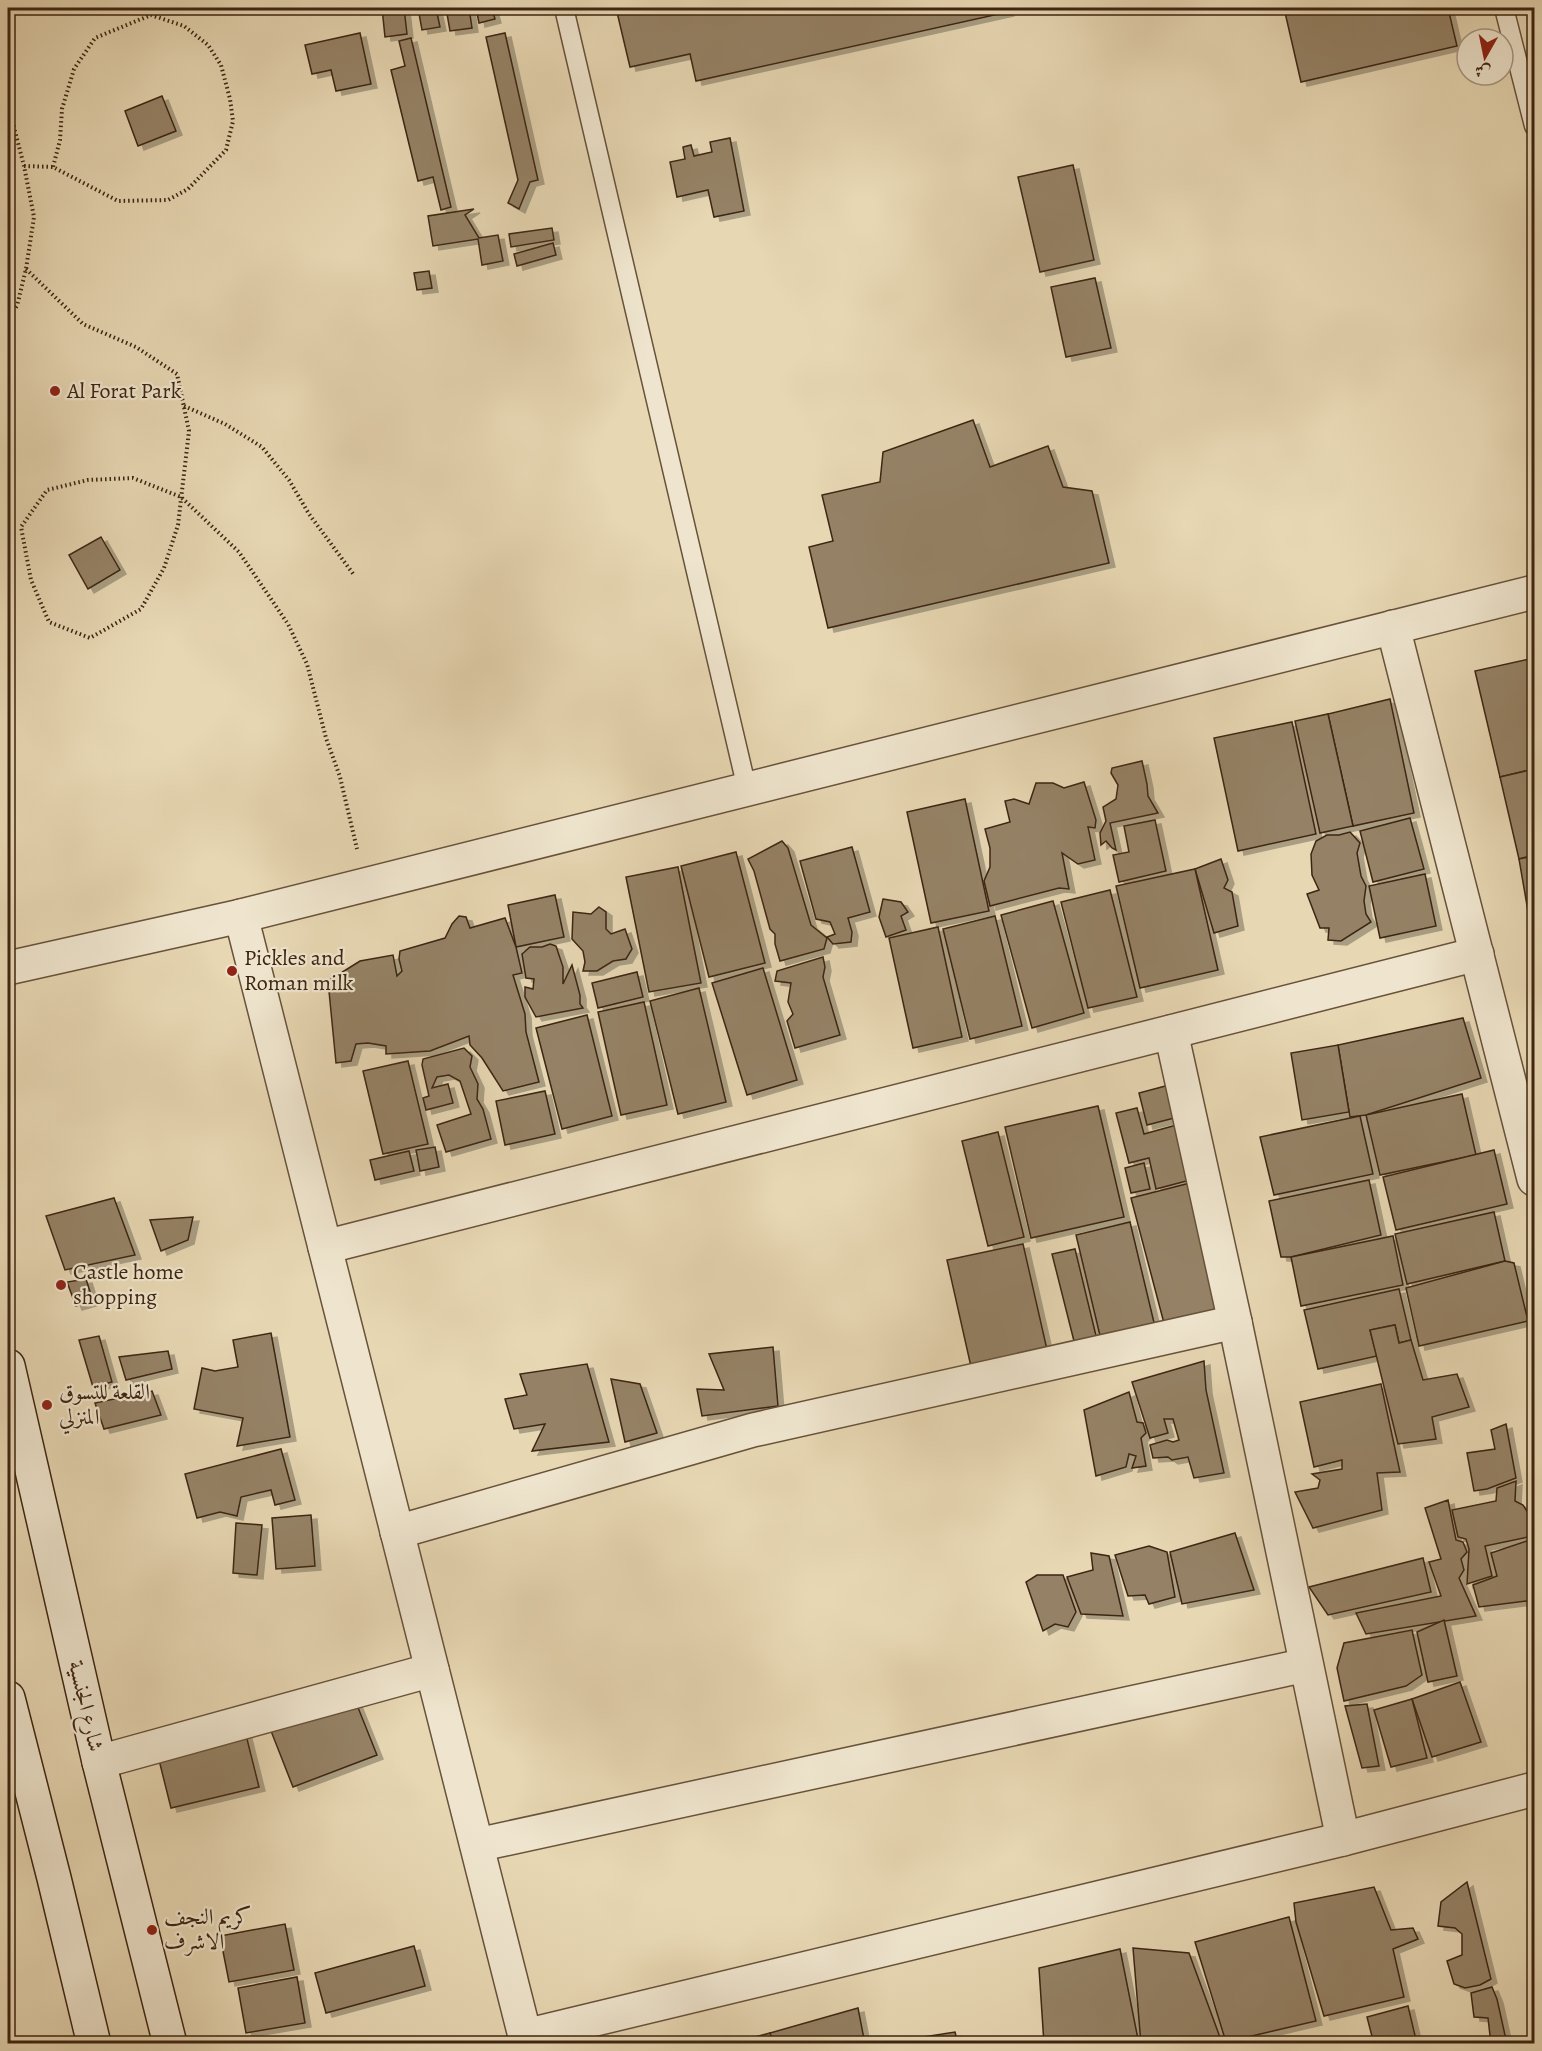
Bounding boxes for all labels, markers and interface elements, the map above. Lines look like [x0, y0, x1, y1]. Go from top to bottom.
north arrow [1455, 27, 1515, 87]
text: ش [1473, 59, 1492, 83]
place label: Al Forat Park [66, 376, 182, 406]
marker: Al Forat Park [48, 384, 62, 398]
place label: Pickles and Roman milk [244, 943, 354, 998]
marker: Pickles and Roman milk [225, 964, 239, 978]
place label: Castle home shopping [73, 1257, 184, 1312]
marker: Castle home shopping [54, 1278, 68, 1292]
place label: القلعة للتسوق المنزلي [59, 1377, 150, 1435]
marker: القلعة للتسوق المنزلي [40, 1398, 54, 1412]
street label: شارع الجنسية [58, 1657, 111, 1755]
place label: كريم النجف الاشرف [164, 1902, 251, 1957]
marker: كريم النجف الاشرف [145, 1923, 159, 1937]

